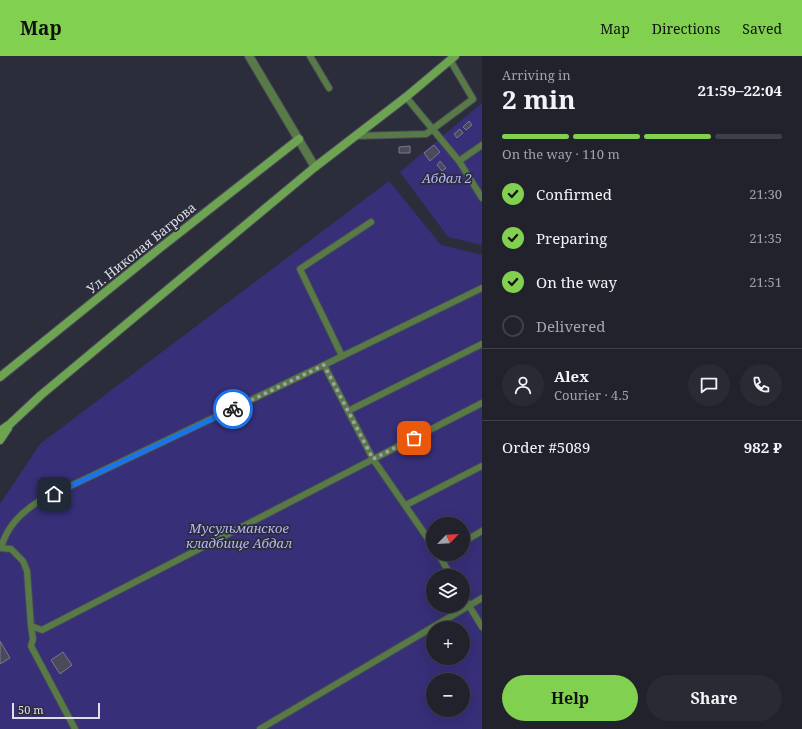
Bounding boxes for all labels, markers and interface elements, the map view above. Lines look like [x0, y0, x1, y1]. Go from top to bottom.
text: Map [20, 15, 62, 41]
text: Map [600, 19, 630, 38]
text: Directions [652, 19, 720, 38]
text: Saved [742, 19, 782, 38]
text: Arriving in [502, 66, 571, 84]
text: 21:59–22:04 [698, 80, 782, 100]
text: 2 min [502, 81, 576, 117]
text: On the way · 110 m [502, 145, 620, 163]
park label: Абдал 2 [421, 169, 472, 187]
icon: check [502, 183, 524, 205]
text: Confirmed [536, 184, 612, 204]
text: 21:30 [749, 185, 782, 203]
street label: Ул. Николая Багрова [83, 198, 199, 298]
icon: check [502, 227, 524, 249]
text: Preparing [536, 228, 607, 248]
text: 21:35 [749, 229, 782, 247]
icon: check [502, 271, 524, 293]
text: On the way [536, 272, 617, 292]
text: 21:51 [749, 273, 782, 291]
text: Delivered [536, 316, 605, 336]
button: person [502, 364, 544, 406]
button: chat [688, 364, 730, 406]
button: phone [740, 364, 782, 406]
text: Alex [554, 366, 589, 386]
text: Courier · 4.5 [554, 386, 629, 404]
courier [213, 389, 253, 429]
icon: bike [222, 398, 244, 420]
pin [397, 421, 431, 455]
icon: bag [403, 427, 425, 449]
text: Order #5089 [502, 437, 590, 457]
text: 982 ₽ [744, 437, 782, 457]
pin [37, 477, 71, 511]
icon: home [43, 483, 65, 505]
north arrow [426, 517, 470, 561]
map controls [426, 517, 470, 717]
park label: Мусульманское кладбище Абдал [186, 519, 292, 552]
button: layers [426, 569, 470, 613]
button: + [426, 621, 470, 665]
button: − [426, 673, 470, 717]
button: Help [502, 675, 638, 721]
button: Share [646, 675, 782, 721]
scale bar [12, 701, 100, 720]
text: 50 m [18, 702, 44, 717]

